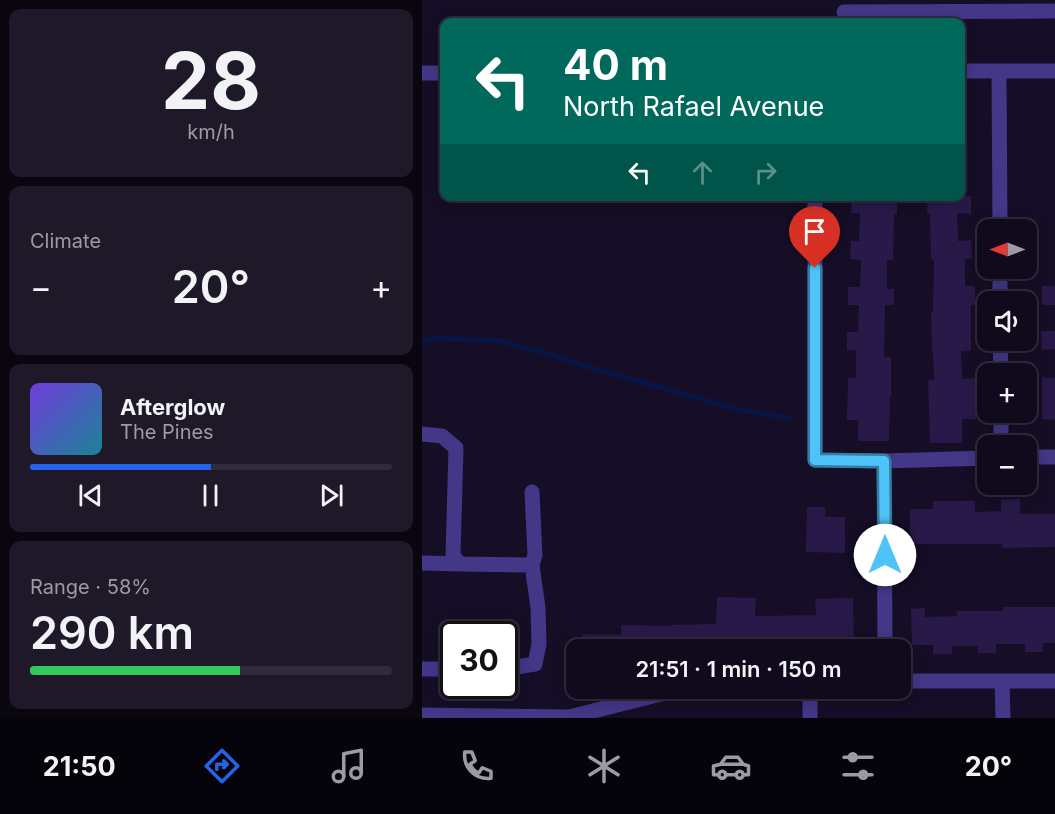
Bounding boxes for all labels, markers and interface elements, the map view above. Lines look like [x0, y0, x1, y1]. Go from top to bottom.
text: 28 [161, 33, 261, 128]
text: 40 m [563, 39, 668, 90]
icon: left [464, 42, 542, 120]
text: North Rafael Avenue [563, 90, 824, 123]
text: km/h [187, 120, 235, 144]
icon: left [623, 156, 656, 189]
icon: ahead [686, 156, 719, 189]
icon: right [749, 156, 782, 189]
pin [789, 206, 840, 268]
icon: arrive [798, 215, 831, 248]
north arrow [977, 219, 1037, 279]
map controls [977, 219, 1037, 495]
text: Climate [30, 229, 101, 253]
text: 20° [172, 259, 250, 314]
text: − [30, 267, 52, 307]
text: + [370, 267, 392, 307]
button: sound [977, 291, 1037, 351]
button: + [977, 363, 1037, 423]
text: Afterglow [120, 394, 225, 420]
text: The Pines [120, 420, 214, 444]
button: − [977, 435, 1037, 495]
icon: previous [74, 479, 107, 512]
icon: pause [194, 479, 227, 512]
icon: next [315, 479, 348, 512]
position arrow [853, 523, 917, 587]
text: Range · 58% [30, 575, 151, 599]
text: 290 km [30, 605, 194, 660]
speed limit sign: 30 [440, 621, 518, 699]
text: 21:51 · 1 min · 150 m [635, 656, 842, 682]
icon: directions [201, 745, 243, 787]
icon: music [328, 745, 370, 787]
icon: phone [456, 745, 498, 787]
icon: climate [583, 745, 625, 787]
icon: car [710, 745, 752, 787]
icon: filters [837, 745, 879, 787]
text: 21:50 [43, 750, 116, 783]
text: 20° [965, 750, 1012, 783]

